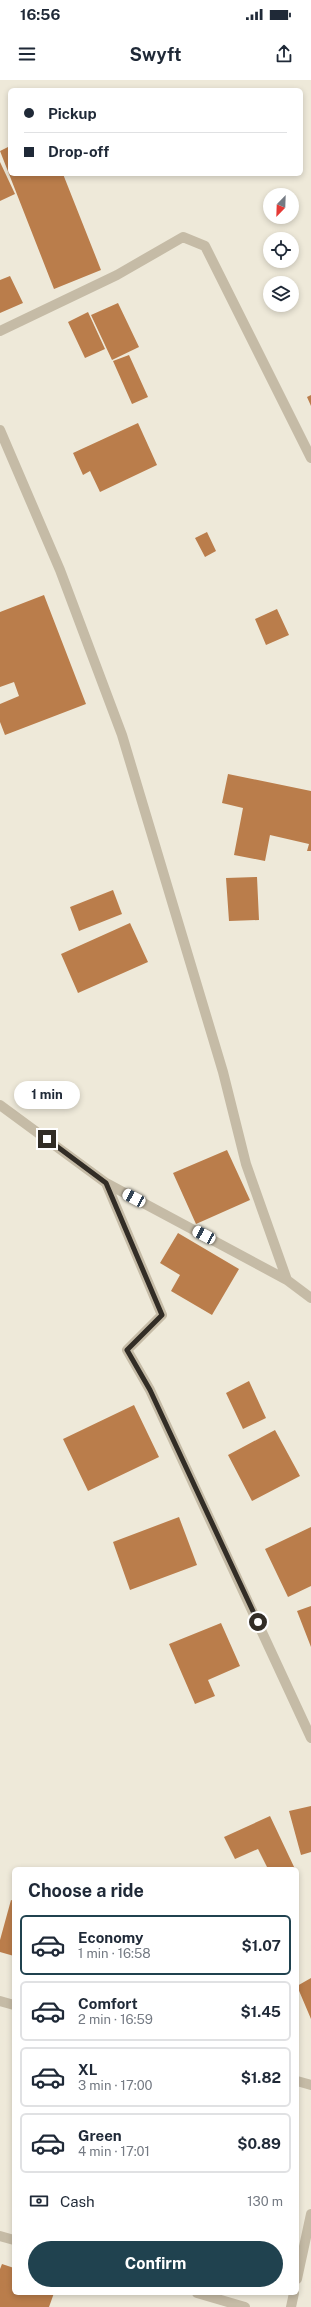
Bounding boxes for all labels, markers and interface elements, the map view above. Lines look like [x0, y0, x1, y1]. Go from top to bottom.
text: 16:56 [20, 6, 60, 23]
icon: menu [16, 43, 38, 65]
icon: share [273, 43, 295, 65]
text: Swyft [130, 44, 181, 65]
text: Pickup [48, 105, 97, 122]
text: Drop-off [48, 143, 109, 160]
north arrow [263, 188, 299, 224]
map controls [263, 188, 299, 312]
button: locate [263, 232, 299, 268]
button: layers [263, 276, 299, 312]
callout: 1 min [14, 1081, 80, 1109]
text: 1 min [31, 1087, 63, 1102]
route end [38, 1130, 56, 1148]
car [121, 1187, 147, 1209]
car [191, 1224, 217, 1246]
route start [249, 1613, 267, 1631]
text: Choose a ride [28, 1880, 144, 1901]
icon: car [30, 1927, 66, 1963]
text: Economy [78, 1929, 143, 1946]
text: $1.07 [242, 1937, 281, 1954]
text: 1 min · 16:58 [78, 1946, 151, 1961]
icon: car [30, 1993, 66, 2029]
text: Comfort [78, 1995, 138, 2012]
text: $1.45 [241, 2003, 281, 2020]
text: 2 min · 16:59 [78, 2012, 153, 2027]
icon: car [30, 2059, 66, 2095]
text: XL [78, 2061, 97, 2078]
text: $1.82 [241, 2069, 281, 2086]
text: 3 min · 17:00 [78, 2078, 152, 2093]
icon: car [30, 2125, 66, 2161]
text: Green [78, 2127, 122, 2144]
text: $0.89 [237, 2135, 281, 2152]
text: 4 min · 17:01 [78, 2144, 150, 2159]
icon: cash [28, 2190, 50, 2212]
text: Cash [60, 2193, 95, 2210]
text: 130 m [247, 2194, 283, 2209]
button: Confirm [28, 2241, 283, 2287]

